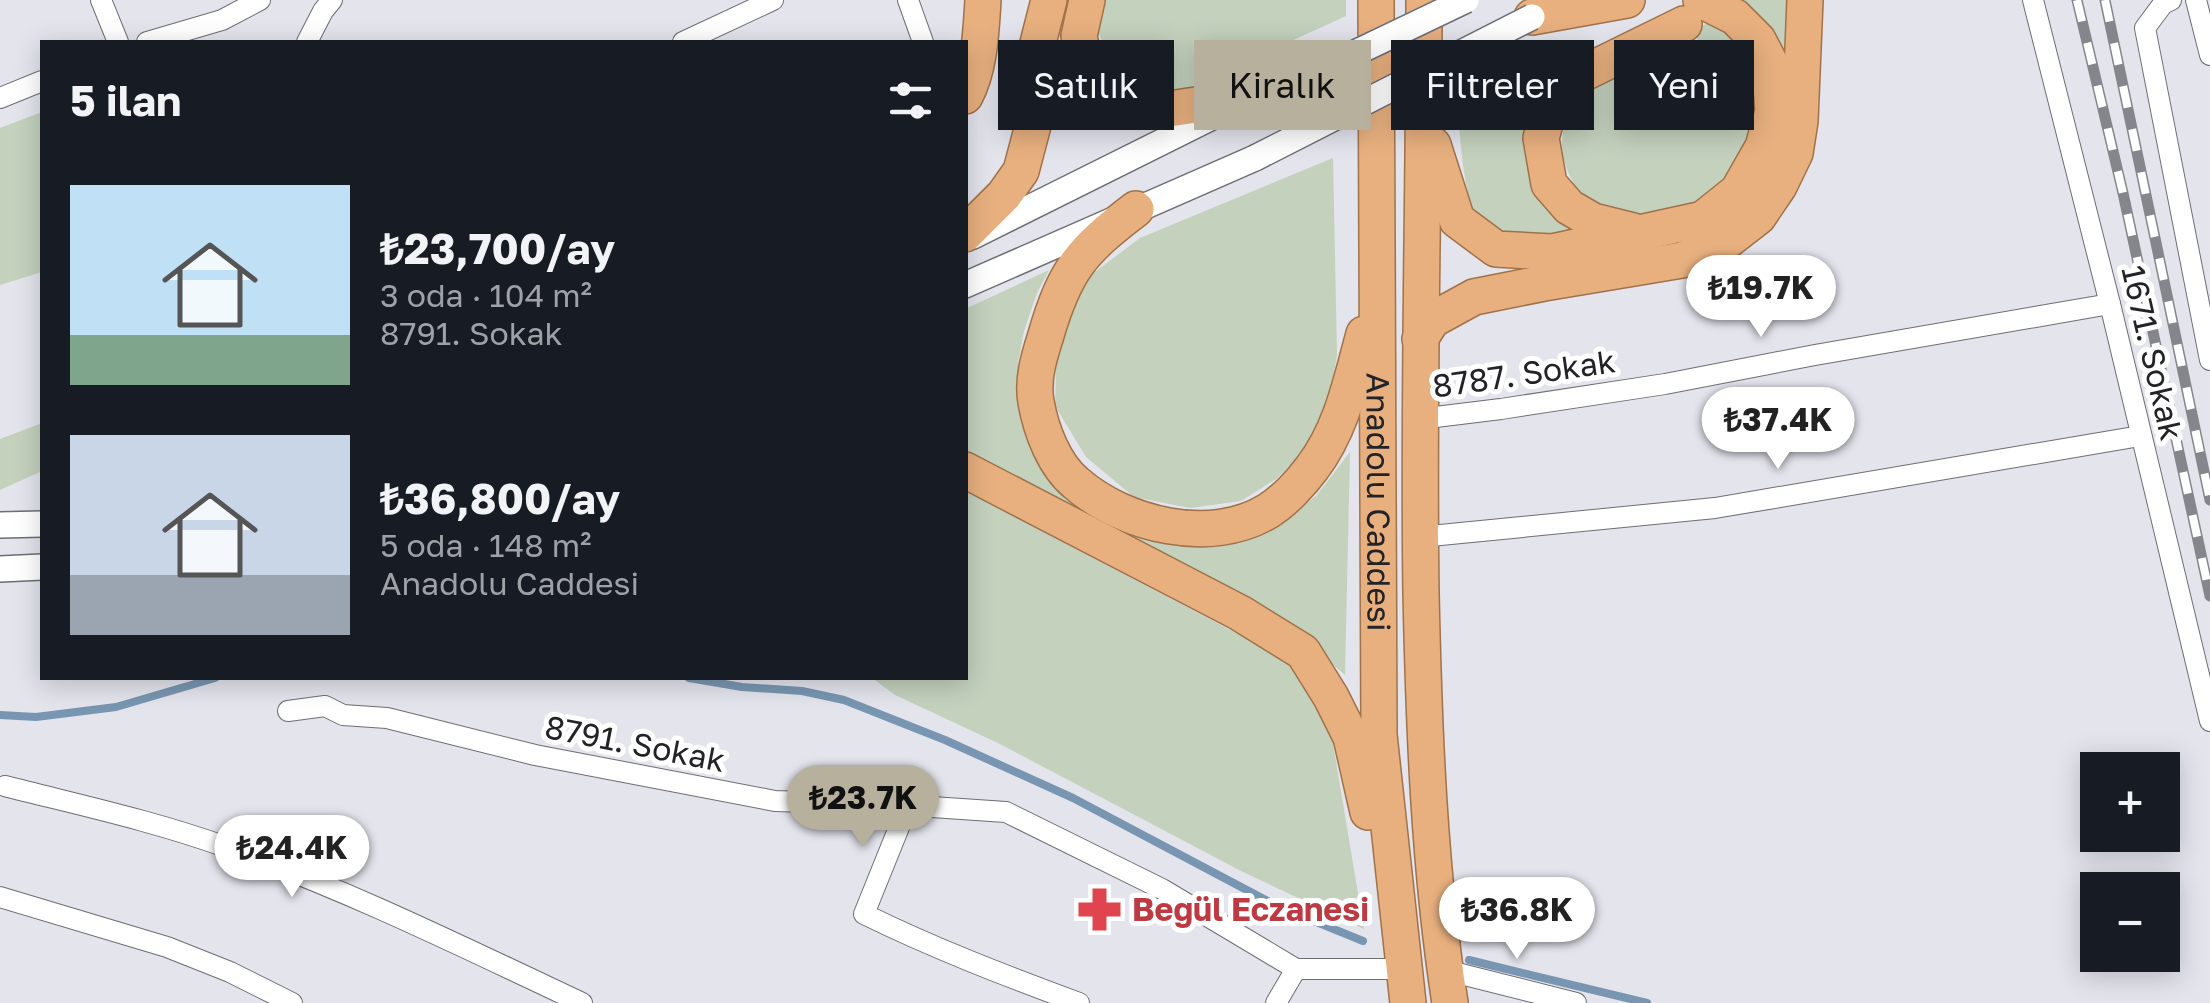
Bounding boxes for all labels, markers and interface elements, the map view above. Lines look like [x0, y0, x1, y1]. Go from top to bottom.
chip: Satılık [998, 40, 1174, 130]
chip: Kiralık [1194, 40, 1371, 130]
chip: Filtreler [1391, 40, 1594, 130]
chip: Yeni [1614, 40, 1754, 130]
icon: filters [883, 73, 938, 128]
text: 5 ilan [70, 75, 181, 125]
text: ₺23,700/ay [380, 223, 615, 273]
icon: home [150, 225, 270, 345]
pin: ₺19.7K [1680, 255, 1842, 340]
street label: 1671. Sokak [2114, 262, 2192, 444]
text: ₺19.7K [1708, 268, 1814, 306]
text: 3 oda · 104 m² [380, 276, 592, 314]
text: 8791. Sokak [380, 314, 563, 352]
street label: 8787. Sokak [1430, 341, 1618, 405]
street label: Anadolu Caddesi [1360, 372, 1399, 632]
pin: ₺37.4K [1697, 387, 1859, 472]
text: ₺37.4K [1724, 400, 1832, 438]
text: ₺36,800/ay [380, 473, 620, 523]
icon: home [150, 475, 270, 595]
text: 5 oda · 148 m² [380, 526, 592, 564]
text: Anadolu Caddesi [380, 564, 639, 602]
street label: 8791. Sokak [542, 707, 728, 779]
map controls [2080, 752, 2180, 972]
button: + [2080, 752, 2180, 852]
pin: ₺23.7K [782, 765, 944, 850]
text: ₺23.7K [809, 778, 917, 816]
pin: ₺24.4K [211, 815, 373, 900]
text: ₺24.4K [236, 828, 348, 866]
button: − [2080, 872, 2180, 972]
pin: ₺36.8K [1436, 877, 1598, 962]
pharmacy icon: Begül Eczanesi [1075, 886, 1123, 934]
place label: Begül Eczanesi [1132, 890, 1369, 928]
text: ₺36.8K [1461, 890, 1573, 928]

